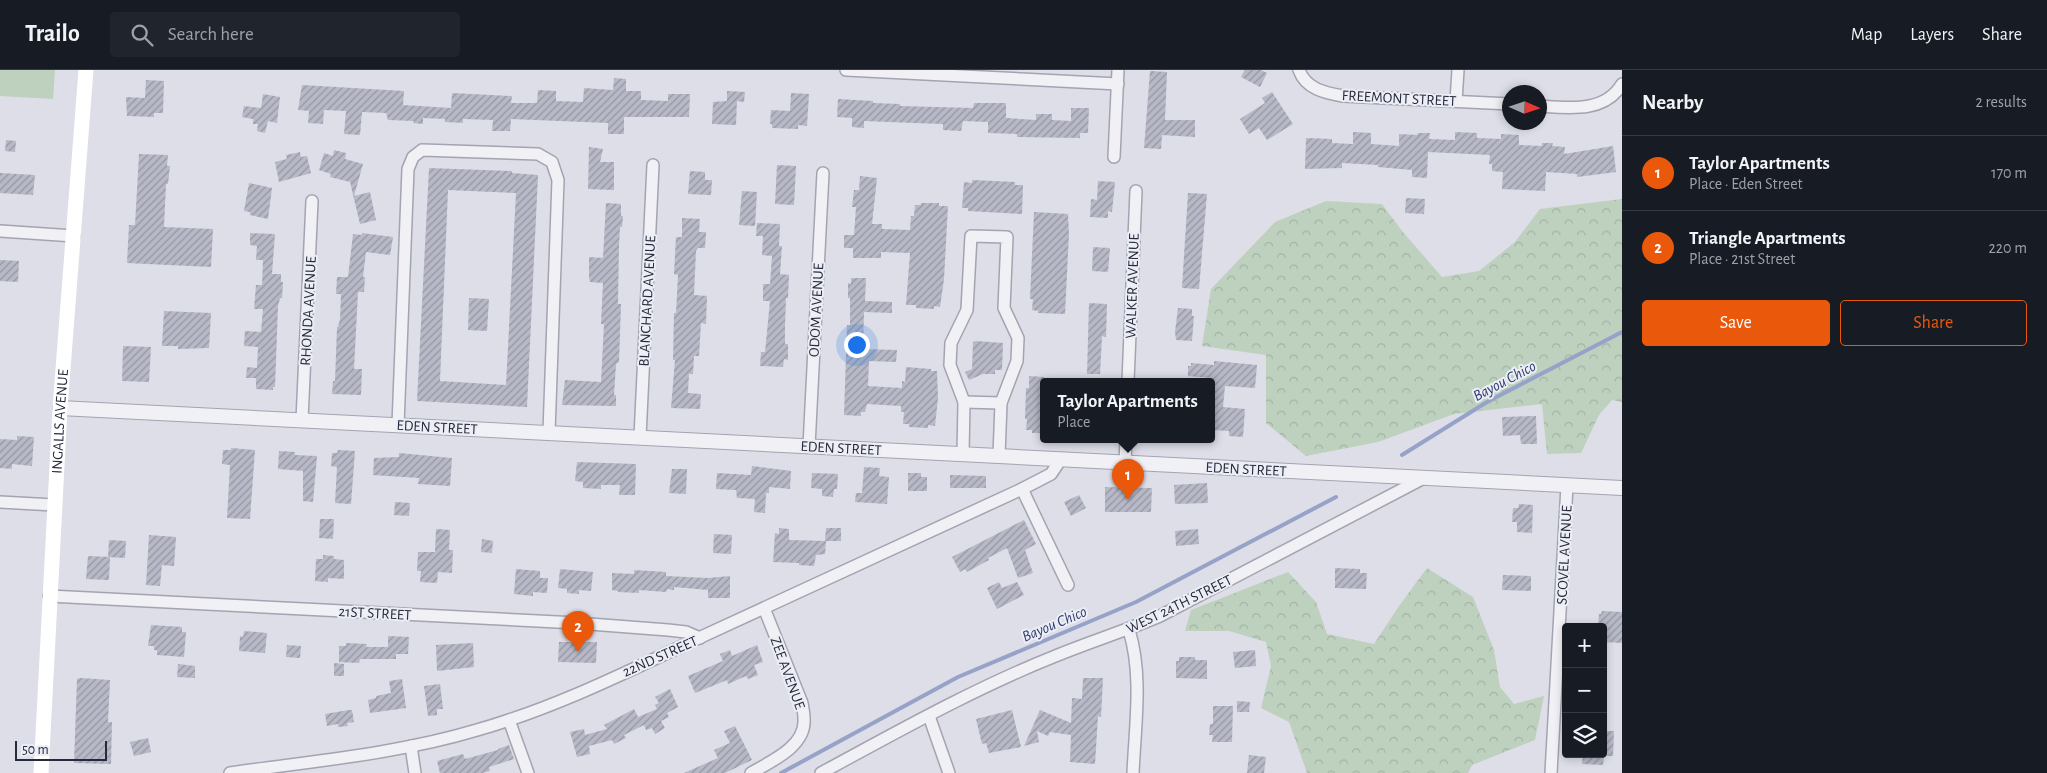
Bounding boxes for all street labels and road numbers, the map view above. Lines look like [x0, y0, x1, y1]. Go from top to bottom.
street label: FREEMONT STREET [1341, 88, 1457, 109]
street label: WALKER AVENUE [1123, 233, 1142, 339]
street label: BLANCHARD AVENUE [637, 235, 658, 367]
street label: RHONDA AVENUE [298, 256, 319, 366]
street label: ODOM AVENUE [807, 263, 826, 357]
street label: INGALLS AVENUE [50, 369, 71, 474]
street label: EDEN STREET [396, 418, 479, 437]
street label: EDEN STREET [800, 439, 883, 458]
street label: EDEN STREET [1205, 460, 1288, 479]
street label: SCOVEL AVENUE [1554, 505, 1575, 605]
street label: WEST 24TH STREET [1124, 572, 1235, 637]
street label: 21ST STREET [338, 604, 412, 623]
street label: 22ND STREET [620, 633, 701, 680]
street label: ZEE AVENUE [768, 635, 808, 711]

